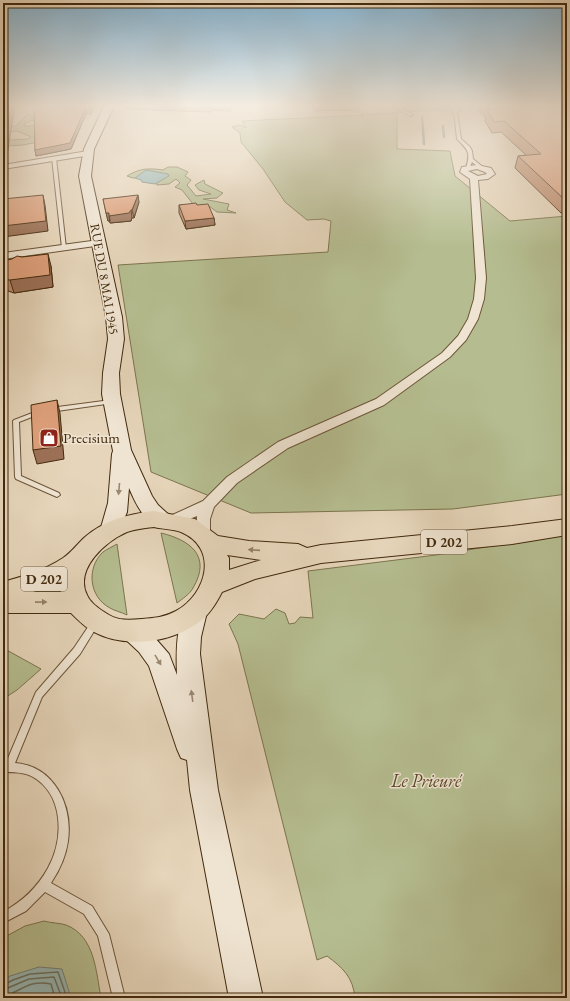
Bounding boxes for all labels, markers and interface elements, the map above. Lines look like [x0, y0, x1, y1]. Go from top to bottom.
street label: RUE DU 8 MAI 1945 [86, 222, 123, 336]
shop icon: Precisium [38, 427, 60, 449]
place label: Precisium [63, 428, 120, 447]
one-way arrow [116, 483, 123, 495]
road number: D 202 [421, 530, 467, 554]
one-way arrow [248, 547, 260, 554]
road number: D 202 [21, 567, 67, 591]
one-way arrow [35, 599, 48, 605]
one-way arrow [155, 654, 162, 666]
one-way arrow [189, 690, 195, 702]
park label: Le Prieuré [390, 769, 463, 792]

